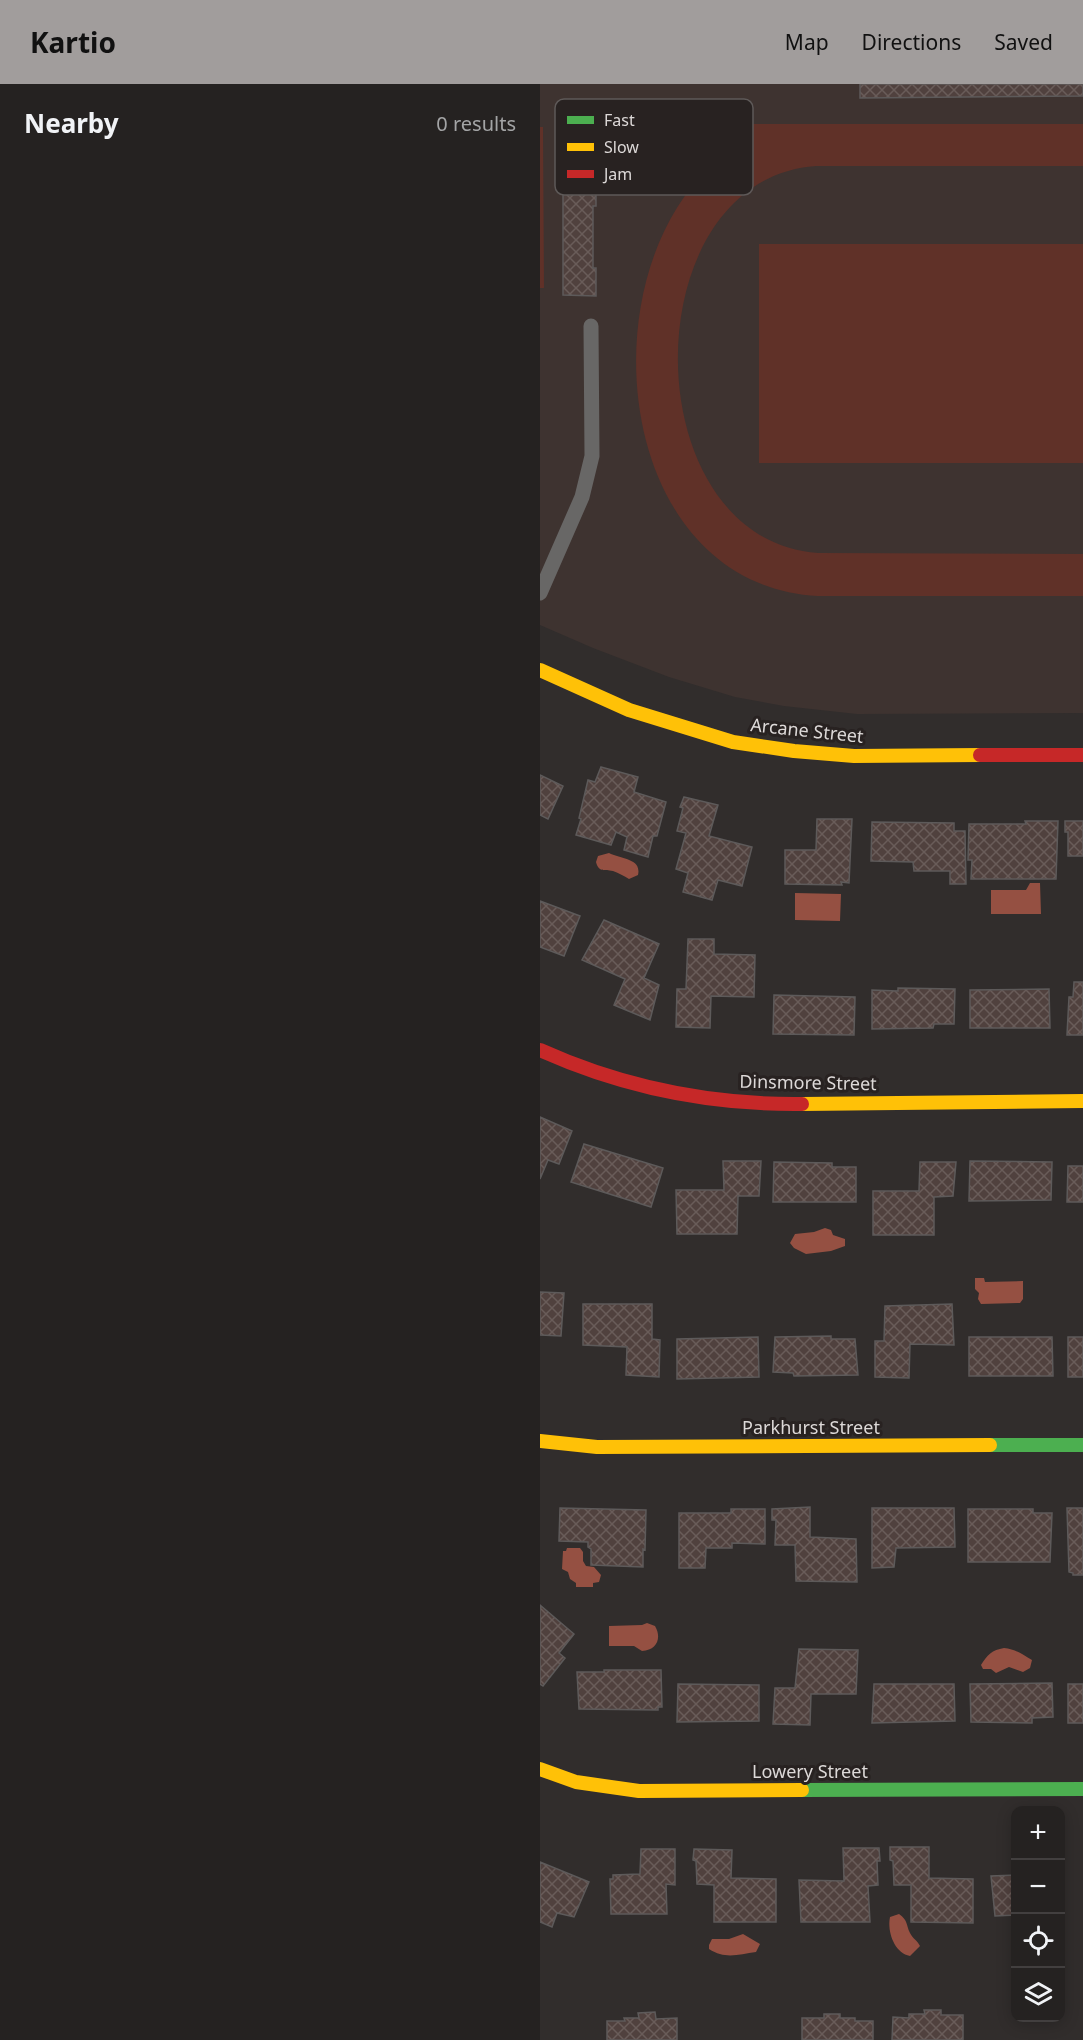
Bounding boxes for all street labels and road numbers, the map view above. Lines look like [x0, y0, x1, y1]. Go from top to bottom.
street label: Arcane Street [749, 712, 865, 748]
street label: Dinsmore Street [739, 1069, 877, 1095]
street label: Parkhurst Street [742, 1415, 880, 1439]
street label: Lowery Street [752, 1759, 868, 1783]

